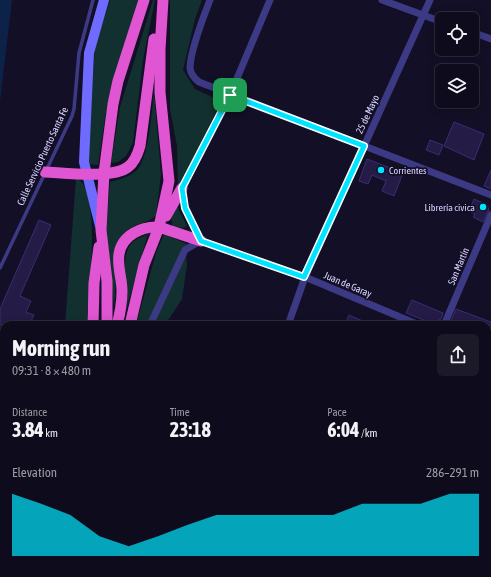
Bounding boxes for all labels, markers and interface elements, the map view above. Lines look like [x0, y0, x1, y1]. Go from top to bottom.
map controls [435, 12, 479, 108]
button: locate [435, 12, 479, 56]
button: layers [435, 64, 479, 108]
pin [213, 78, 247, 112]
icon: arrive [219, 84, 241, 106]
street label: 25 de Mayo [354, 93, 381, 135]
street label: Calle Servicio Puerto Santa Fe [15, 105, 70, 207]
marker: Corrientes [376, 165, 386, 175]
place label: Corrientes [389, 165, 427, 176]
place label: Librería civica [425, 202, 475, 213]
marker: Librería civica [478, 202, 488, 212]
street label: San Martín [446, 246, 471, 286]
street label: Juan de Garay [322, 269, 373, 299]
button: share [437, 334, 479, 376]
text: Morning run [12, 335, 110, 361]
text: 09:31 · 8 × 480 m [12, 363, 91, 378]
text: Distance [12, 406, 47, 418]
text: Time [170, 406, 190, 418]
text: Pace [327, 406, 347, 418]
text: 3.84 [12, 418, 44, 441]
text: 23:18 [170, 418, 211, 441]
text: 6:04 [327, 418, 360, 441]
text: km [44, 427, 58, 439]
text: /km [360, 427, 378, 439]
text: Elevation [12, 465, 57, 480]
text: 286–291 m [426, 465, 479, 480]

